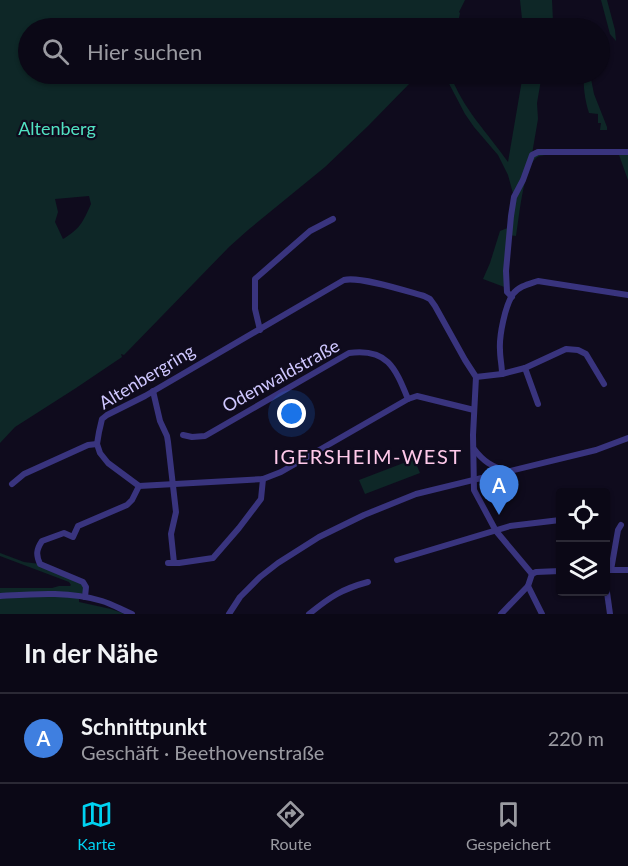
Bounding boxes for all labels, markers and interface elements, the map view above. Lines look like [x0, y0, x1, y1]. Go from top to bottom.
search box [18, 18, 610, 84]
icon: search [39, 35, 72, 68]
text: Hier suchen [87, 38, 202, 65]
park label: Altenberg [18, 117, 96, 139]
street label: Odenwaldstraße [218, 334, 343, 416]
street label: Altenbergring [95, 339, 198, 413]
your location [277, 399, 306, 428]
district label: IGERSHEIM-WEST [273, 444, 463, 468]
pin: A [480, 466, 518, 515]
map controls [556, 488, 610, 596]
button: locate [556, 488, 610, 542]
button: layers [556, 542, 610, 596]
text: In der Nähe [24, 637, 158, 669]
text: Schnittpunkt [81, 713, 207, 740]
text: A [37, 726, 50, 750]
text: 220 m [548, 726, 604, 750]
text: Geschäft · Beethovenstraße [81, 740, 324, 764]
tab: Karte [77, 798, 116, 853]
tab: Route [270, 798, 312, 853]
tab: Gespeichert [466, 798, 551, 853]

